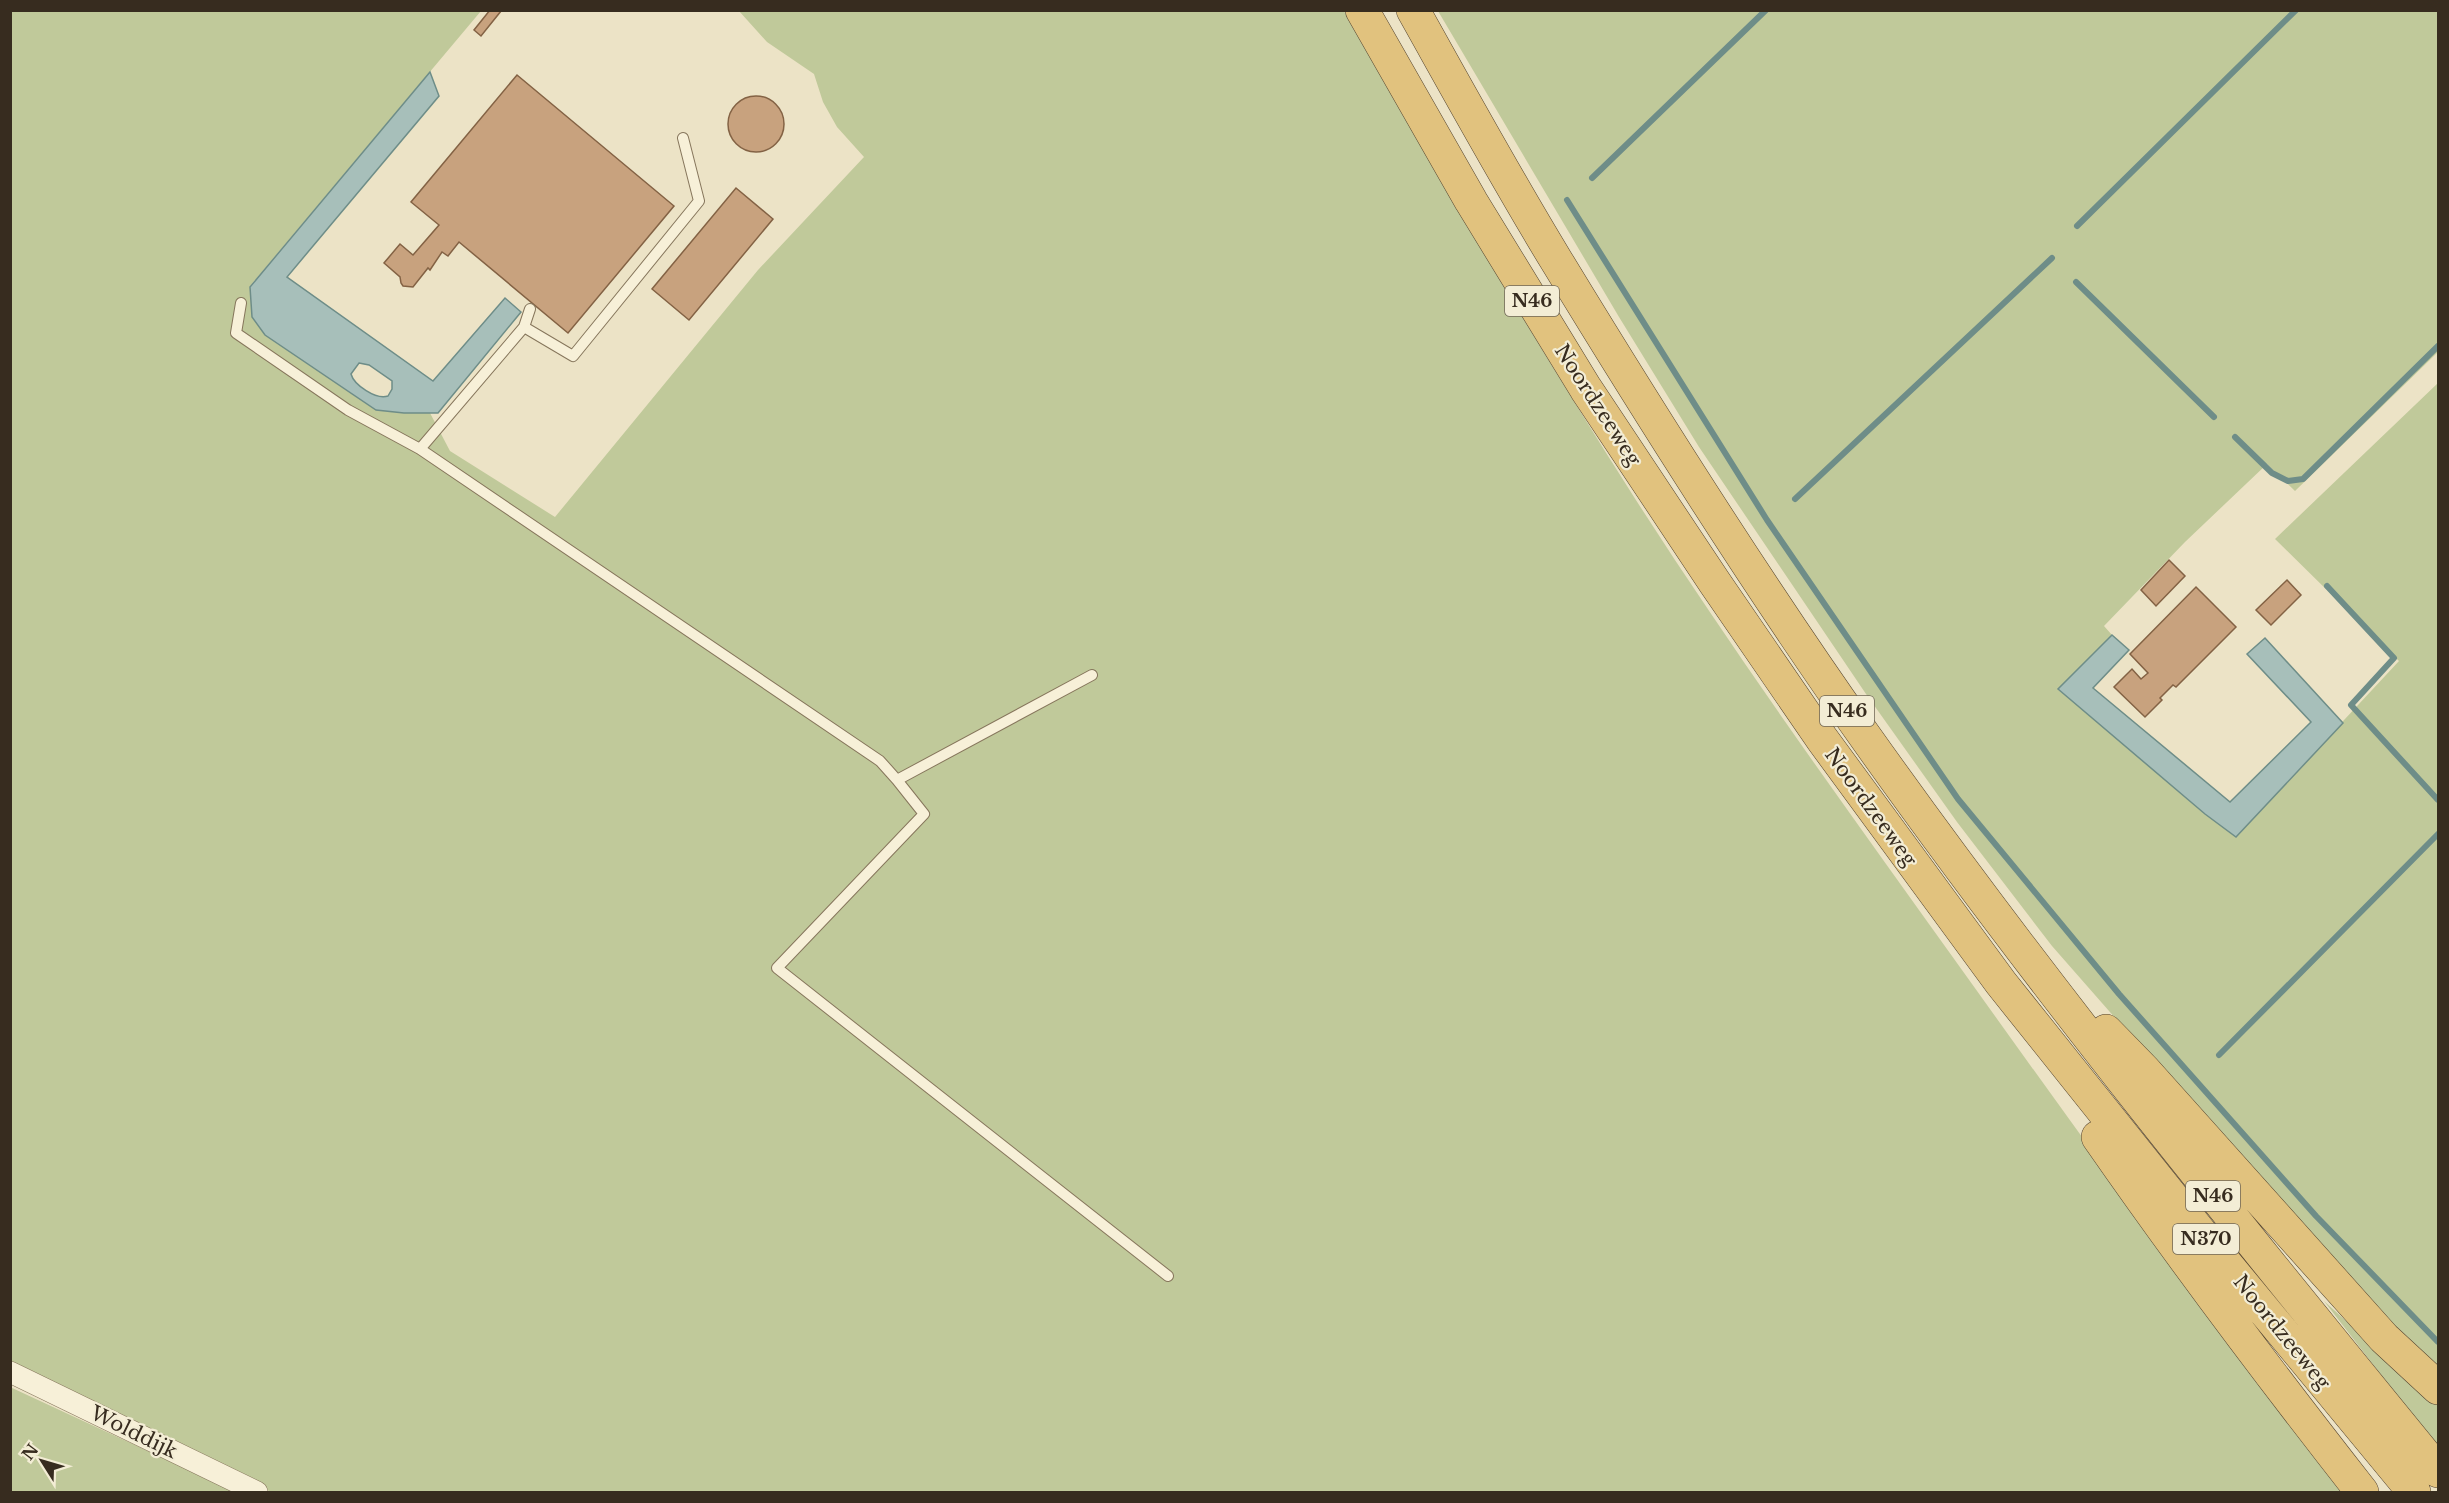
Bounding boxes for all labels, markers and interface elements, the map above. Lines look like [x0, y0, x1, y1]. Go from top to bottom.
road number: N46 [1505, 286, 1559, 316]
street label: Noordzeeweg [1550, 340, 1647, 471]
road number: N46 [1820, 696, 1874, 726]
street label: Noordzeeweg [1820, 743, 1923, 872]
road number: N46 [2186, 1181, 2240, 1211]
road number: N370 [2173, 1224, 2239, 1254]
street label: Noordzeeweg [2229, 1270, 2336, 1395]
street label: Wolddijk [86, 1400, 182, 1464]
north arrow [12, 1431, 72, 1491]
text: N [18, 1440, 43, 1464]

